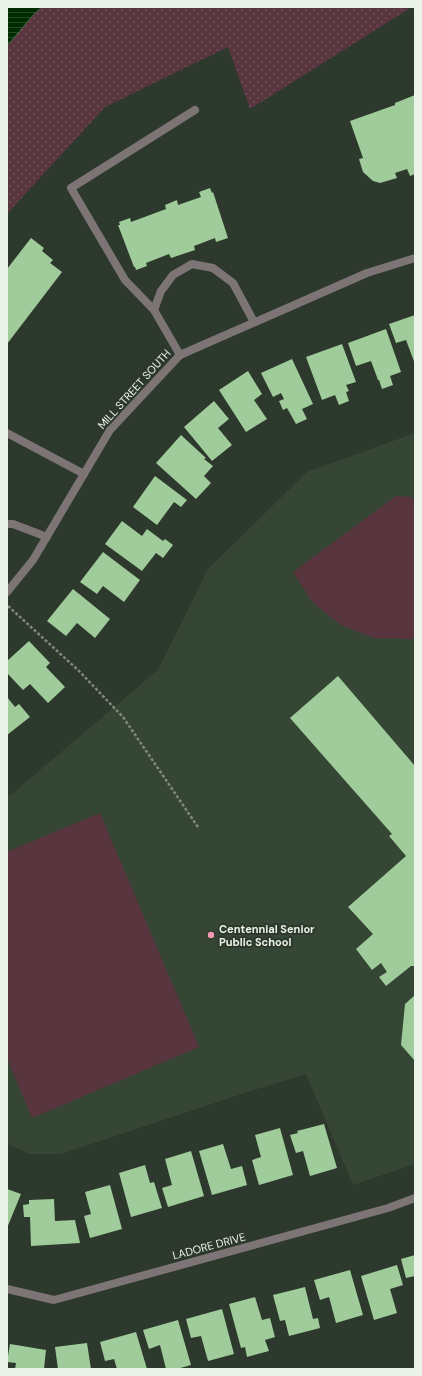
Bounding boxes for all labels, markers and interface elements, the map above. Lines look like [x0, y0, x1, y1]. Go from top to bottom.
street label: MILL STREET SOUTH [94, 346, 174, 432]
place label: Centennial Senior Public School [219, 922, 315, 949]
marker: Centennial Senior Public School [206, 930, 216, 940]
street label: LADORE DRIVE [171, 1230, 247, 1262]

